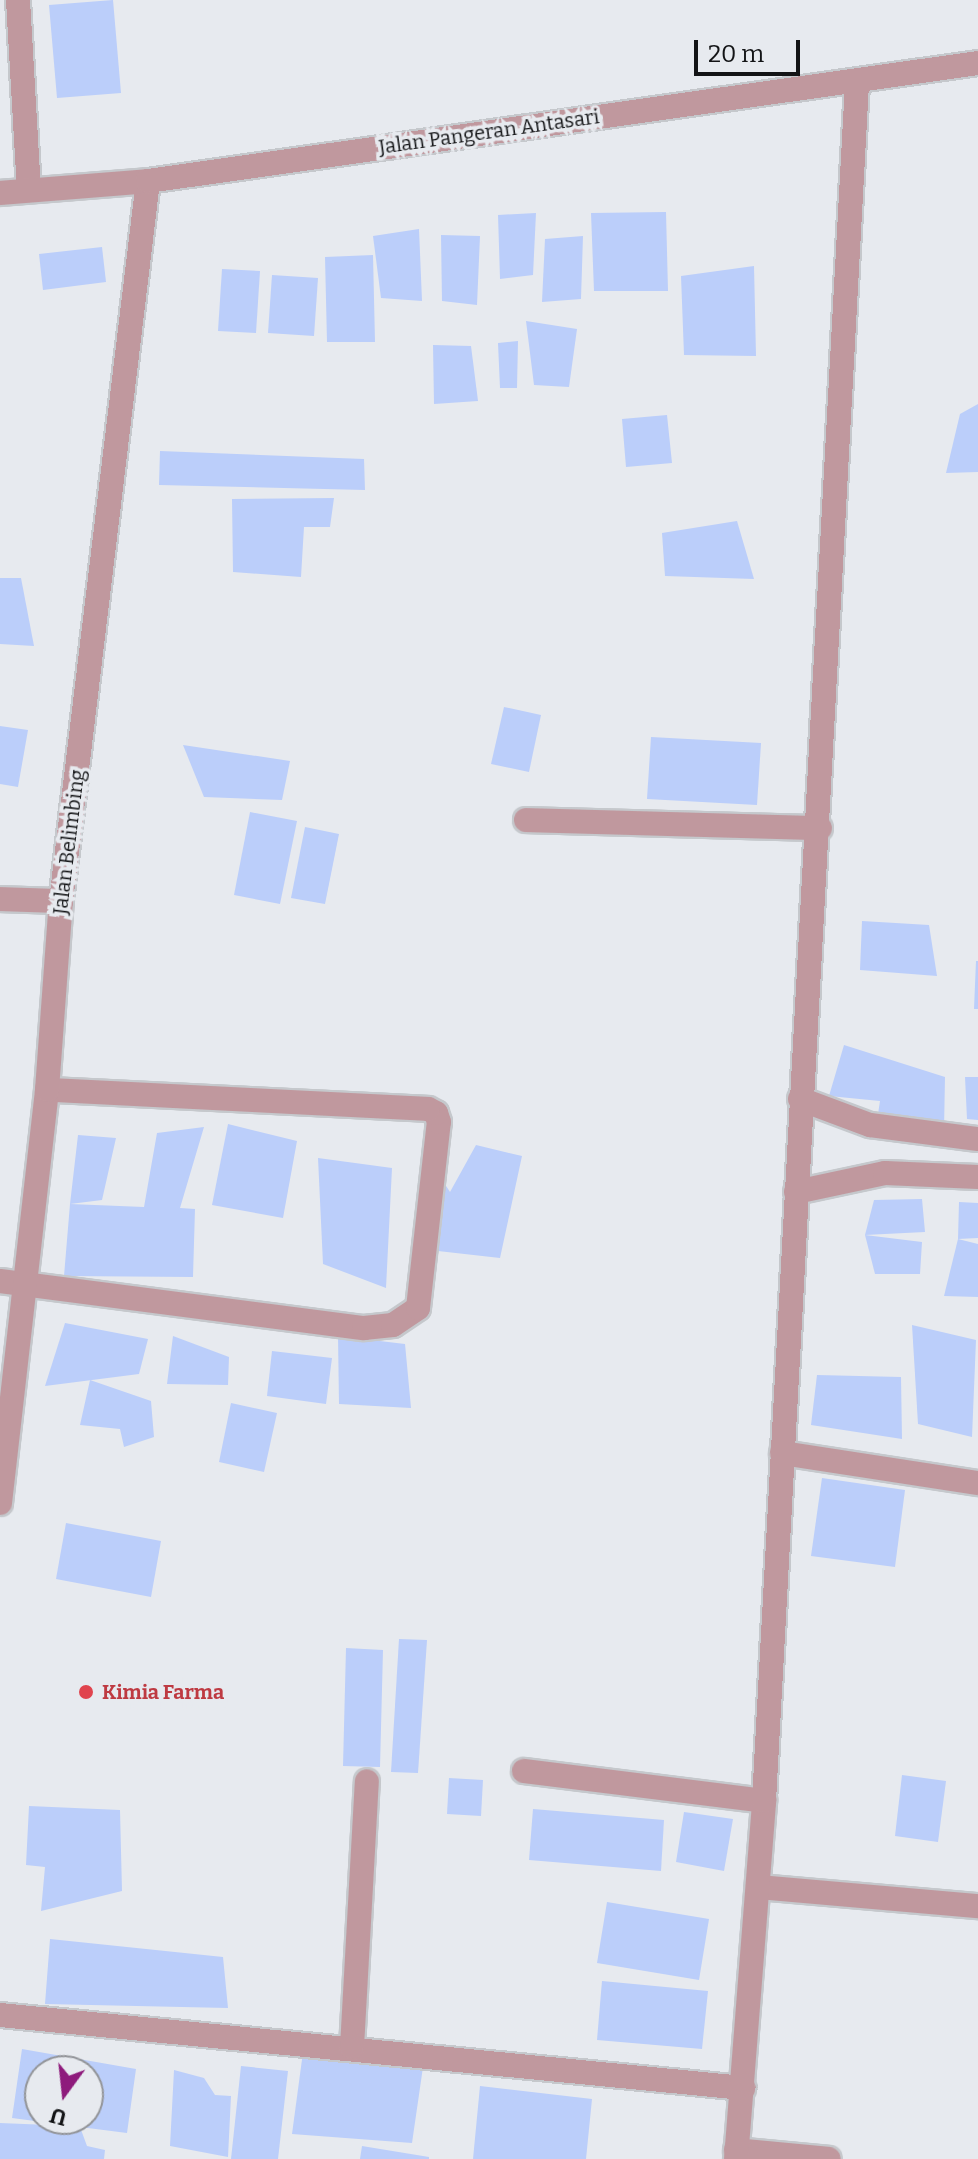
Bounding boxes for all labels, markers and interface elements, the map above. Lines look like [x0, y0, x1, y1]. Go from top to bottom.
scale bar [698, 24, 804, 74]
text: 20 m [708, 40, 764, 68]
street label: Jalan Pangeran Antasari [377, 105, 601, 159]
street label: Jalan Belimbing [48, 768, 90, 916]
place label: Kimia Farma [102, 1680, 224, 1704]
marker: Kimia Farma [77, 1683, 95, 1701]
north arrow [24, 2055, 104, 2135]
text: U [47, 2102, 70, 2132]

